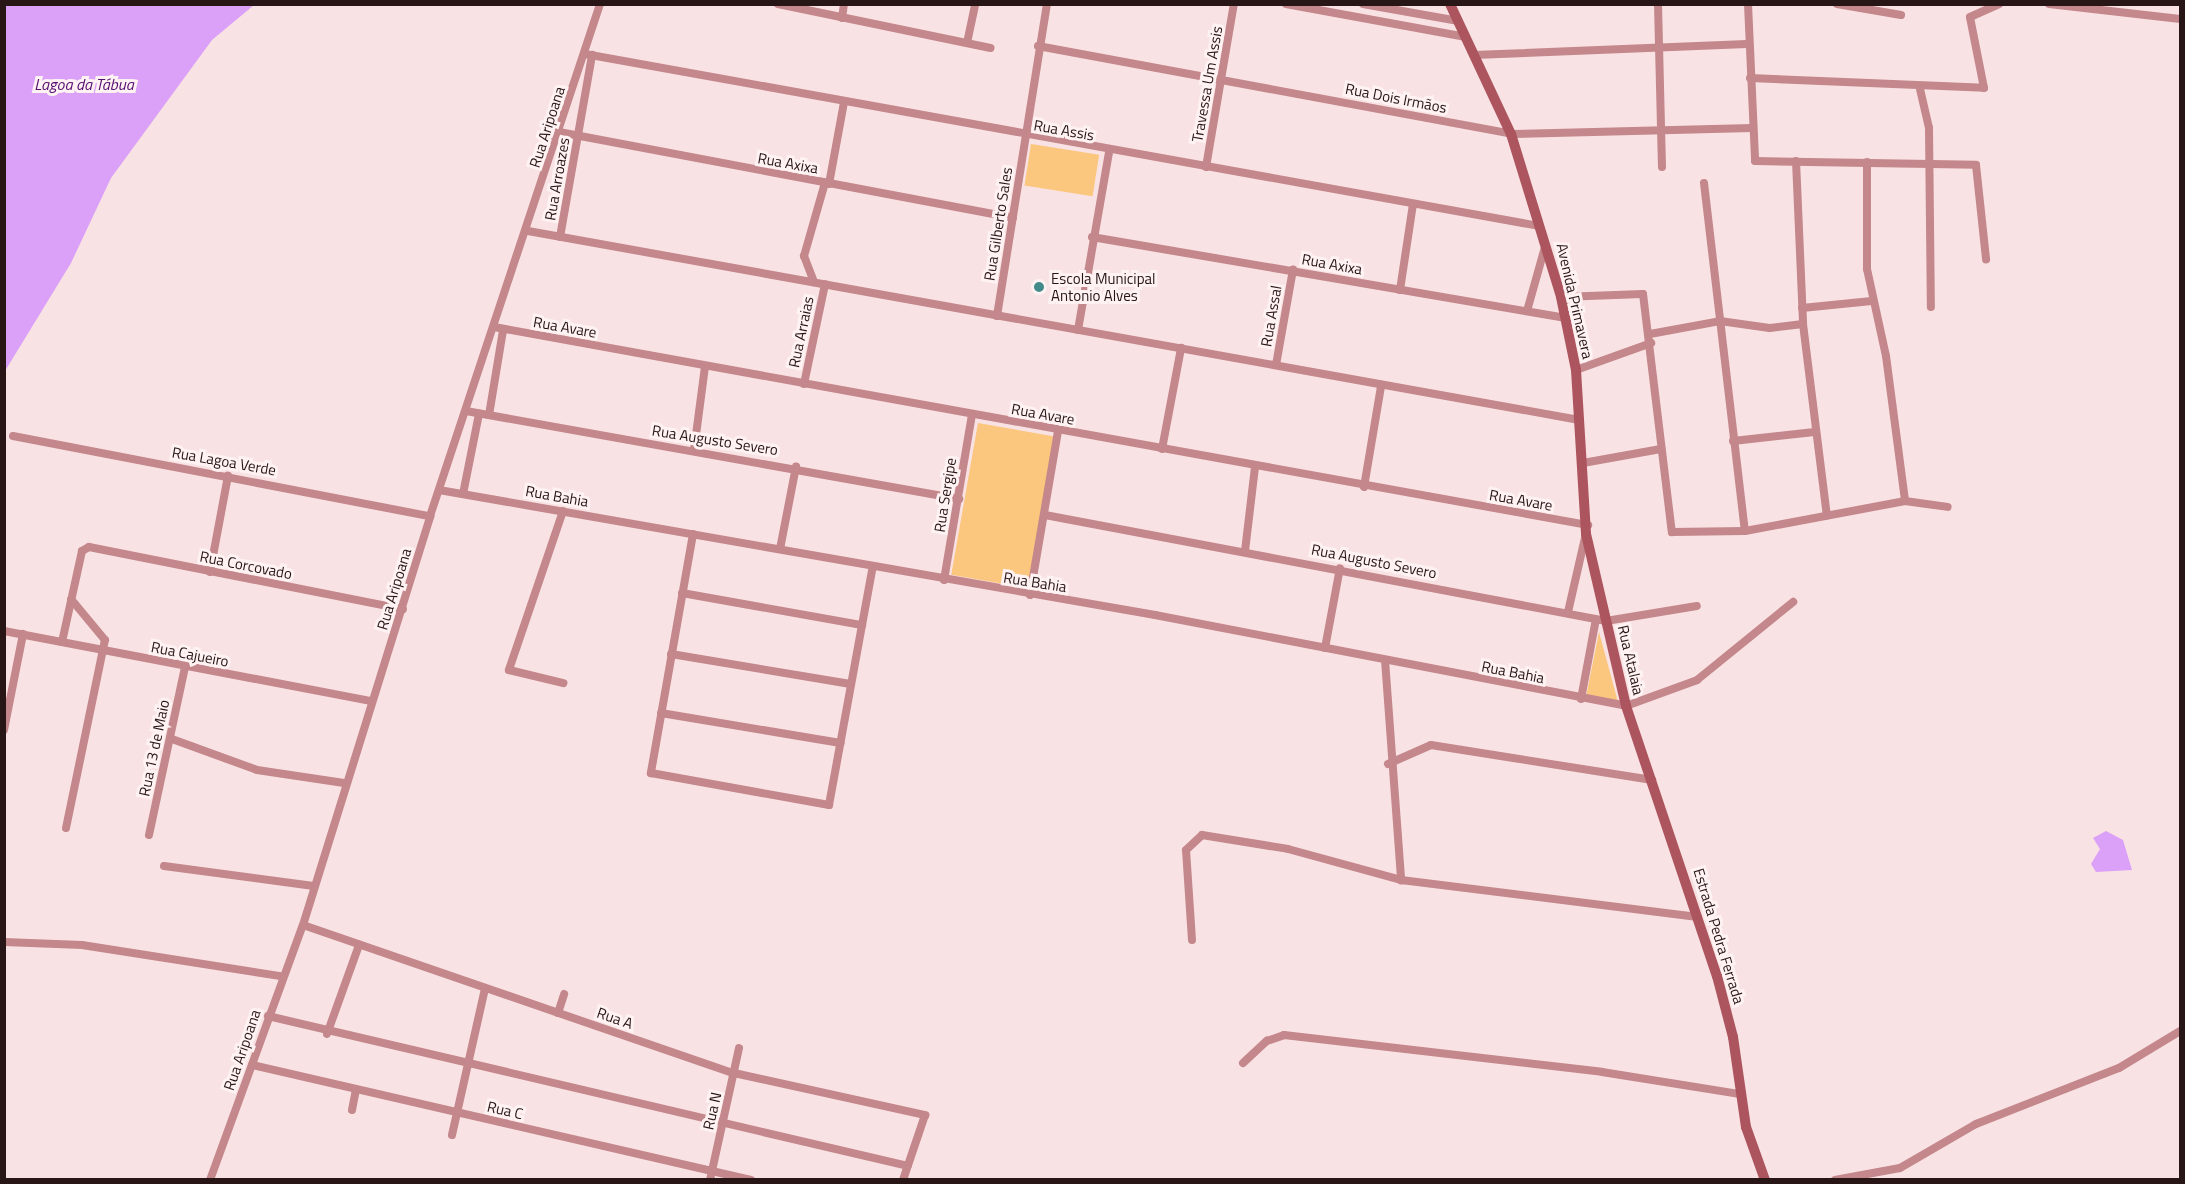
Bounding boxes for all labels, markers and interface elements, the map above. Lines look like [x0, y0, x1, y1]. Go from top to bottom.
street label: Travessa Um Assis [1188, 25, 1226, 143]
water label: Lagoa da Tábua [34, 74, 134, 94]
street label: Rua Dois Irmãos [1344, 79, 1448, 117]
street label: Rua Aripoana [525, 84, 569, 170]
street label: Rua Assis [1032, 116, 1096, 144]
street label: Rua Arroazes [541, 136, 573, 222]
street label: Rua Axixa [756, 149, 820, 177]
street label: Rua Gilberto Sales [980, 166, 1016, 282]
street label: Avenida Primavera [1553, 241, 1597, 361]
street label: Rua Axixa [1300, 250, 1364, 278]
place label: Escola Municipal Antonio Alves [1051, 269, 1156, 304]
marker: Escola Municipal Antonio Alves [1032, 280, 1046, 294]
street label: Rua Assal [1257, 284, 1285, 348]
street label: Rua Arraias [785, 295, 817, 369]
street label: Rua Avare [532, 313, 598, 341]
street label: Rua Avare [1010, 400, 1076, 428]
street label: Rua Augusto Severo [651, 421, 779, 459]
street label: Rua Lagoa Verde [171, 443, 277, 479]
street label: Rua Sergipe [930, 456, 960, 534]
street label: Rua Bahia [524, 482, 590, 510]
street label: Rua Avare [1488, 486, 1554, 514]
street label: Rua Augusto Severo [1310, 540, 1438, 582]
street label: Rua Aripoana [373, 546, 415, 632]
street label: Rua Corcovado [198, 547, 294, 583]
street label: Rua Bahia [1002, 568, 1068, 596]
street label: Rua Atalaia [1614, 623, 1648, 697]
street label: Rua Cajueiro [150, 638, 230, 670]
street label: Rua Bahia [1480, 657, 1546, 687]
street label: Rua 13 de Maio [135, 698, 173, 798]
street label: Estrada Pedra Ferrada [1690, 866, 1748, 1006]
street label: Rua A [595, 1003, 635, 1033]
street label: Rua Aripoana [220, 1007, 264, 1093]
street label: Rua N [699, 1090, 725, 1132]
street label: Rua C [485, 1097, 525, 1123]

